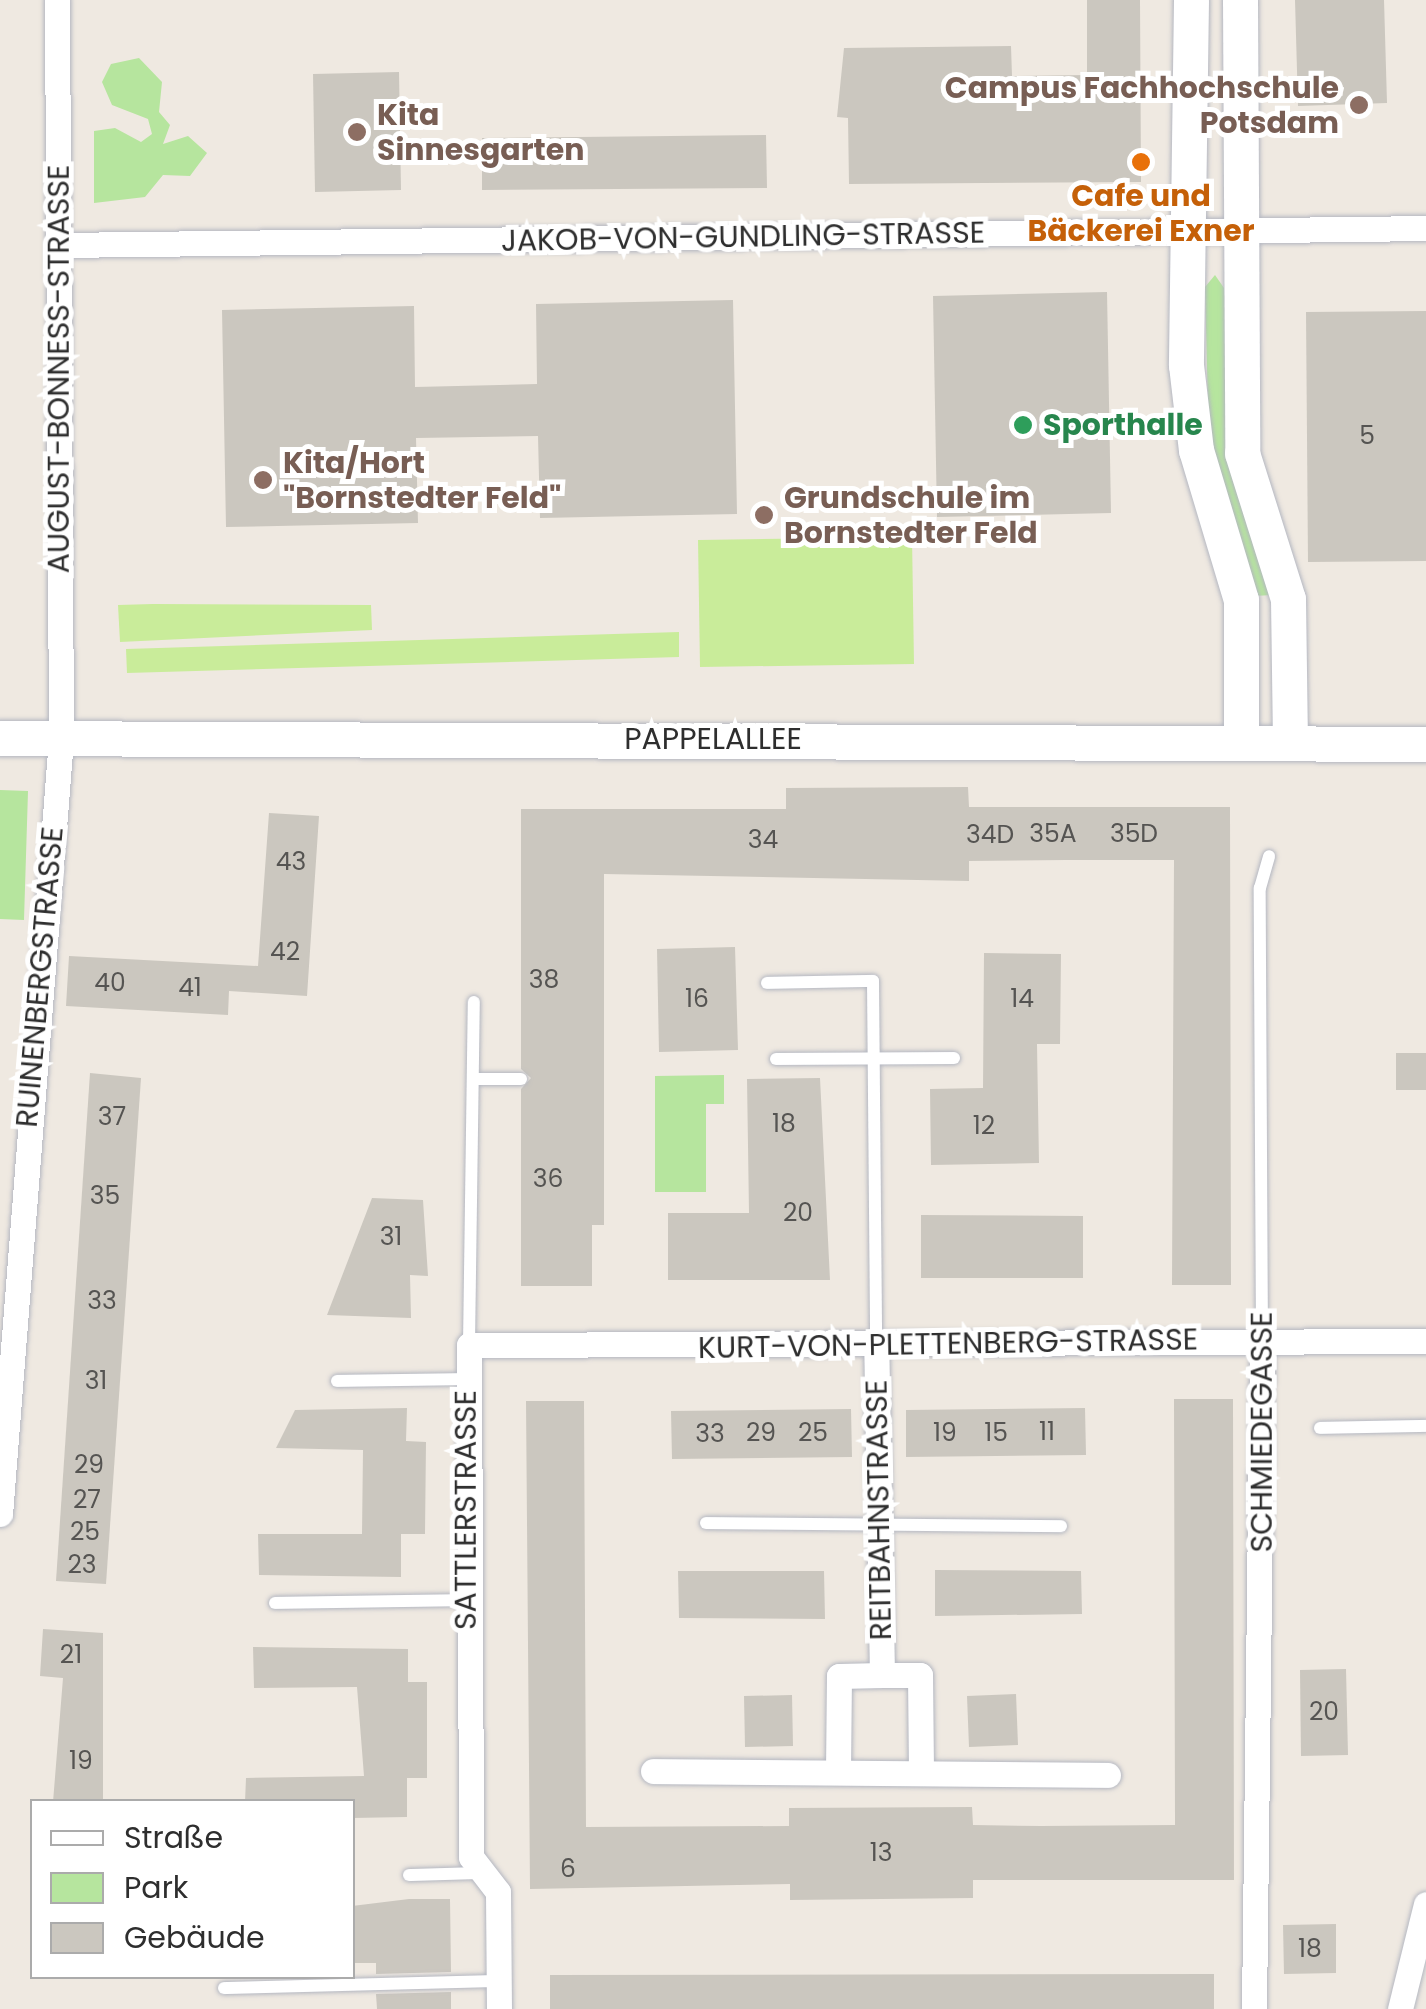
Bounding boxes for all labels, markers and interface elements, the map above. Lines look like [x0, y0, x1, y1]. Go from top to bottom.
place label: Campus Fachhochschule Potsdam [945, 70, 1339, 140]
marker: Campus Fachhochschule Potsdam [1348, 94, 1370, 116]
place label: Kita Sinnesgarten [377, 97, 584, 168]
marker: Kita Sinnesgarten [346, 121, 368, 143]
marker: Cafe und Bäckerei Exner [1130, 151, 1152, 173]
street label: AUGUST-BONNESS-STRASSE [41, 165, 77, 573]
place label: Cafe und Bäckerei Exner [1027, 178, 1255, 248]
street label: JAKOB-VON-GUNDLING-STRASSE [501, 215, 985, 259]
place label: Sporthalle [1043, 407, 1203, 443]
marker: Sporthalle [1012, 414, 1034, 436]
house number: 5 [1359, 421, 1375, 451]
place label: Kita/Hort "Bornstedter Feld" [283, 445, 561, 516]
marker: Kita/Hort "Bornstedter Feld" [252, 469, 274, 491]
place label: Grundschule im Bornstedter Feld [784, 480, 1038, 550]
marker: Grundschule im Bornstedter Feld [753, 504, 775, 526]
street label: PAPPELALLEE [624, 721, 802, 757]
house number: 35A [1029, 819, 1077, 849]
house number: 35D [1110, 819, 1158, 849]
house number: 34D [966, 820, 1014, 850]
street label: RUINENBERGSTRASSE [9, 825, 71, 1129]
house number: 34 [748, 825, 778, 855]
house number: 43 [276, 847, 306, 877]
house number: 42 [270, 937, 300, 967]
house number: 38 [529, 965, 559, 995]
house number: 40 [94, 968, 126, 998]
house number: 41 [178, 973, 202, 1003]
house number: 16 [685, 984, 709, 1014]
house number: 14 [1010, 984, 1034, 1014]
house number: 37 [98, 1102, 126, 1132]
house number: 18 [772, 1109, 796, 1139]
house number: 12 [973, 1111, 995, 1141]
house number: 36 [533, 1164, 563, 1194]
house number: 35 [90, 1181, 120, 1211]
house number: 20 [783, 1198, 813, 1228]
house number: 31 [380, 1222, 402, 1252]
house number: 33 [87, 1286, 117, 1316]
street label: SCHMIEDEGASSE [1244, 1312, 1280, 1552]
street label: KURT-VON-PLETTENBERG-STRASSE [698, 1322, 1198, 1366]
house number: 31 [85, 1366, 107, 1396]
street label: REITBAHNSTRASSE [859, 1379, 899, 1641]
street label: SATTLERSTRASSE [448, 1390, 484, 1630]
house number: 11 [1039, 1417, 1055, 1447]
house number: 29 [746, 1418, 776, 1448]
house number: 25 [798, 1418, 828, 1448]
house number: 19 [933, 1418, 957, 1448]
house number: 15 [984, 1418, 1008, 1448]
house number: 33 [695, 1419, 725, 1449]
house number: 29 [74, 1450, 104, 1480]
house number: 27 [73, 1485, 101, 1515]
house number: 25 [70, 1517, 100, 1547]
house number: 23 [67, 1550, 97, 1580]
house number: 21 [60, 1640, 82, 1670]
house number: 20 [1309, 1697, 1339, 1727]
house number: 19 [69, 1746, 93, 1776]
legend [30, 1799, 355, 1979]
text: Straße [124, 1816, 223, 1859]
house number: 13 [870, 1838, 892, 1868]
house number: 6 [560, 1854, 576, 1884]
text: Park [124, 1866, 188, 1909]
text: Gebäude [124, 1916, 265, 1959]
house number: 18 [1298, 1934, 1322, 1964]

